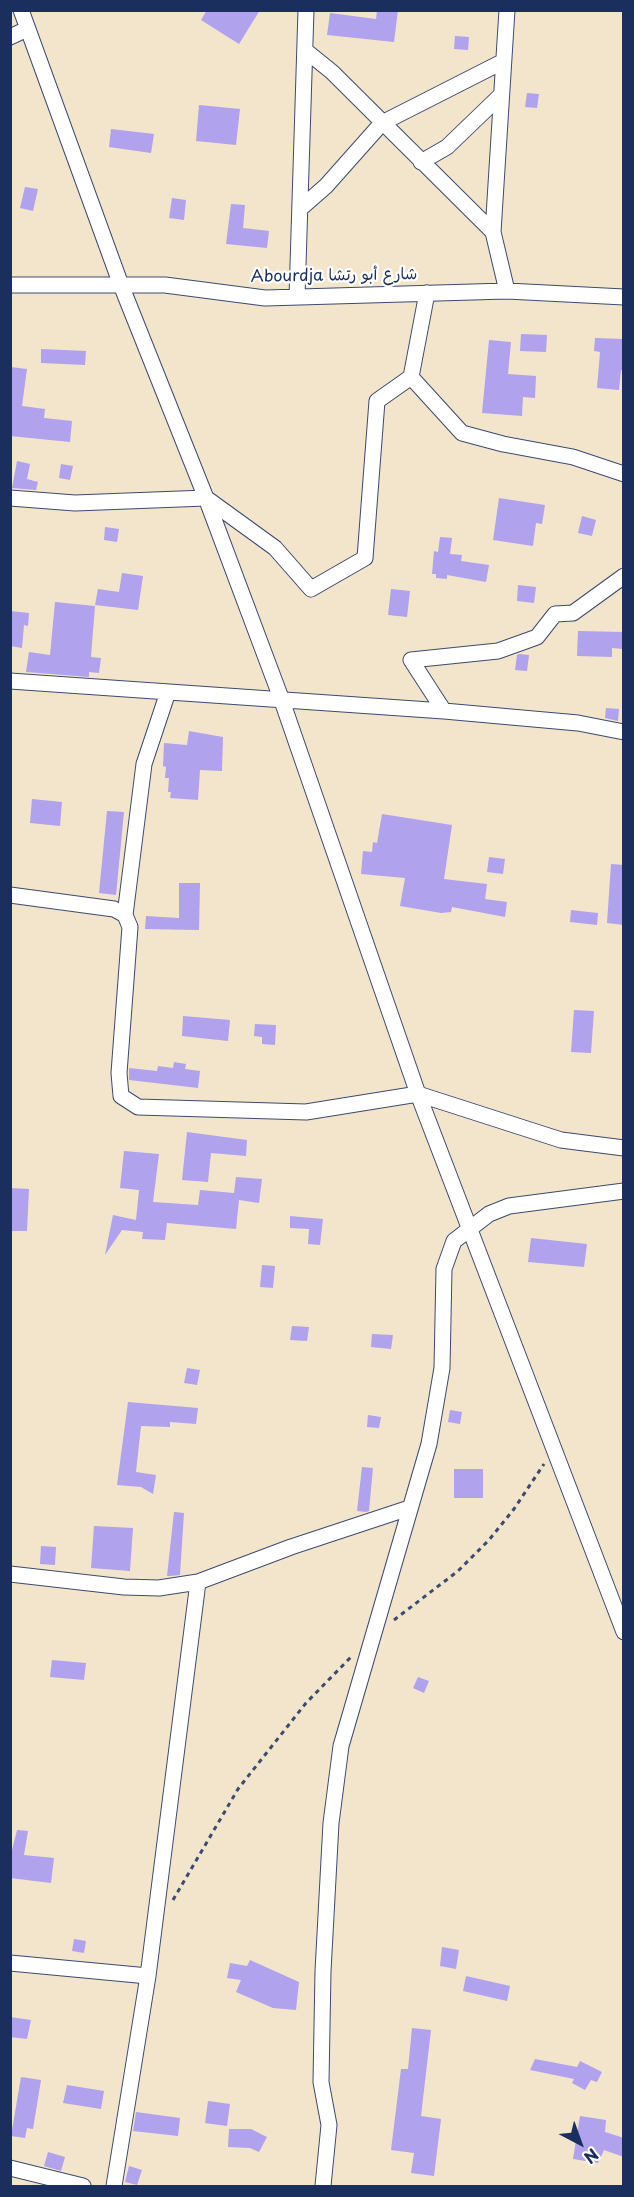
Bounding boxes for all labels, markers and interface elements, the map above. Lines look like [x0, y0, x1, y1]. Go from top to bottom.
street label: Abourdja شارع أبو رتشا [251, 265, 417, 287]
north arrow [550, 2113, 610, 2173]
text: N [579, 2143, 604, 2170]

